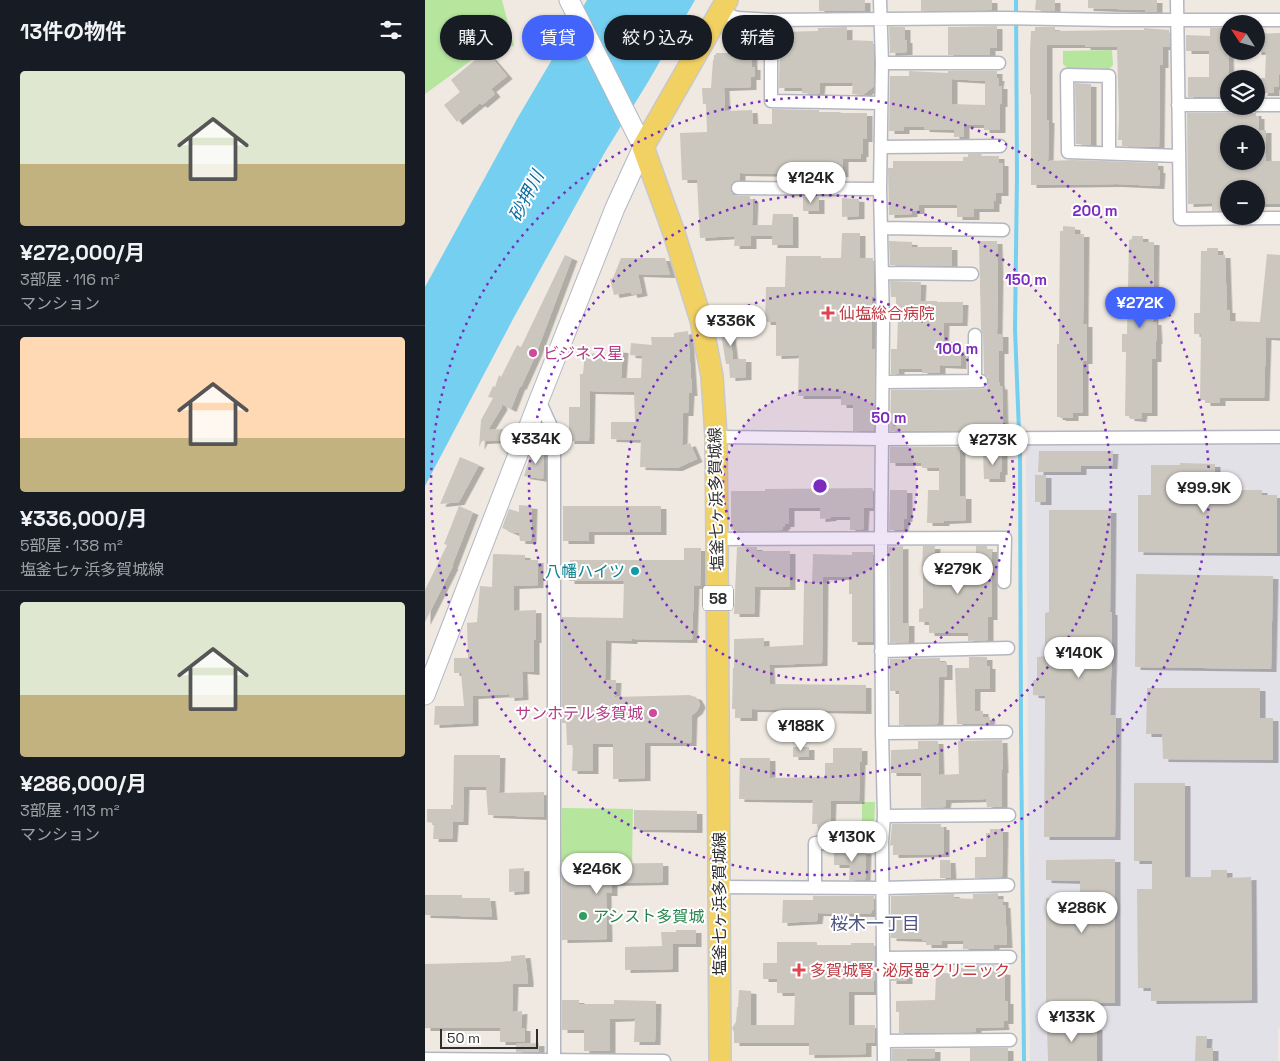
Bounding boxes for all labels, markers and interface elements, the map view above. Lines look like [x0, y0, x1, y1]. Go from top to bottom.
chip: 購入 [440, 15, 512, 60]
chip: 賃貸 [522, 15, 594, 60]
chip: 絞り込み [604, 15, 712, 60]
chip: 新着 [722, 15, 794, 60]
north arrow [1220, 15, 1265, 60]
map controls [1220, 15, 1265, 225]
icon: filters [377, 16, 405, 44]
text: 13件の物件 [20, 18, 126, 45]
button: layers [1220, 70, 1265, 115]
icon: home [168, 104, 258, 194]
button: + [1220, 125, 1265, 170]
pin: ¥124K [776, 162, 846, 204]
water label: 砂押川 [503, 165, 549, 225]
text: ¥124K [788, 167, 834, 188]
button: − [1220, 180, 1265, 225]
text: 200 m [1073, 201, 1117, 220]
text: ¥272,000/月 [20, 239, 145, 266]
text: 3部屋 · 116 m² [20, 269, 120, 290]
text: 150 m [1005, 270, 1047, 289]
pin: ¥272K [1105, 286, 1175, 329]
text: ¥272K [1116, 292, 1164, 313]
text: マンション [20, 293, 100, 314]
place label: 仙塩総合病院 [839, 303, 935, 324]
pin: ¥336K [696, 304, 766, 347]
marker: 仙塩総合病院 [821, 306, 835, 320]
text: ¥336K [706, 310, 756, 331]
text: 100 m [936, 339, 978, 358]
place label: ビジネス星 [543, 343, 623, 364]
marker: ビジネス星 [527, 347, 539, 359]
icon: home [168, 369, 258, 459]
text: 50 m [871, 408, 907, 427]
pin: ¥334K [501, 422, 571, 465]
pin: ¥273K [958, 424, 1028, 466]
street label: 塩釜七ヶ浜多賀城線 [704, 427, 728, 571]
text: ¥334K [511, 428, 561, 449]
text: ¥273K [969, 429, 1017, 450]
pin: ¥99.9K [1163, 472, 1245, 514]
centre of rings [811, 477, 829, 495]
text: ¥99.9K [1177, 477, 1231, 498]
text: ¥336,000/月 [20, 505, 147, 532]
text: 5部屋 · 138 m² [20, 535, 123, 556]
pin: ¥279K [923, 552, 993, 595]
text: ¥279K [934, 558, 982, 579]
text: 塩釜七ヶ浜多賀城線 [20, 559, 164, 580]
place label: 八幡ハイツ [545, 561, 625, 582]
marker: 八幡ハイツ [629, 565, 641, 577]
road number: 58 [703, 586, 733, 610]
icon: home [168, 634, 258, 724]
pin: ¥140K [1044, 636, 1114, 679]
text: ¥140K [1055, 642, 1103, 663]
place label: サンホテル多賀城 [515, 703, 643, 724]
marker: サンホテル多賀城 [647, 707, 659, 719]
pin: ¥188K [766, 710, 836, 752]
text: ¥188K [778, 715, 824, 736]
text: ¥286,000/月 [20, 770, 147, 797]
text: 3部屋 · 113 m² [20, 800, 120, 821]
pin: ¥130K [817, 820, 887, 863]
text: マンション [20, 824, 100, 845]
text: ¥130K [828, 826, 876, 847]
street label: 塩釜七ヶ浜多賀城線 [709, 832, 730, 976]
pin: ¥246K [562, 852, 632, 895]
text: ¥246K [572, 858, 622, 879]
pin: ¥286K [1047, 892, 1117, 934]
text: ¥286K [1058, 897, 1106, 918]
place label: アシスト多賀城 [593, 906, 704, 927]
marker: アシスト多賀城 [577, 910, 589, 922]
district label: 桜木一丁目 [830, 912, 920, 935]
place label: 多賀城腎･泌尿器クリニック [810, 960, 1010, 981]
marker: 多賀城腎･泌尿器クリニック [792, 963, 806, 977]
pin: ¥133K [1037, 1000, 1107, 1043]
text: ¥133K [1049, 1006, 1095, 1027]
scale bar [440, 1026, 537, 1049]
text: 50 m [447, 1029, 480, 1047]

